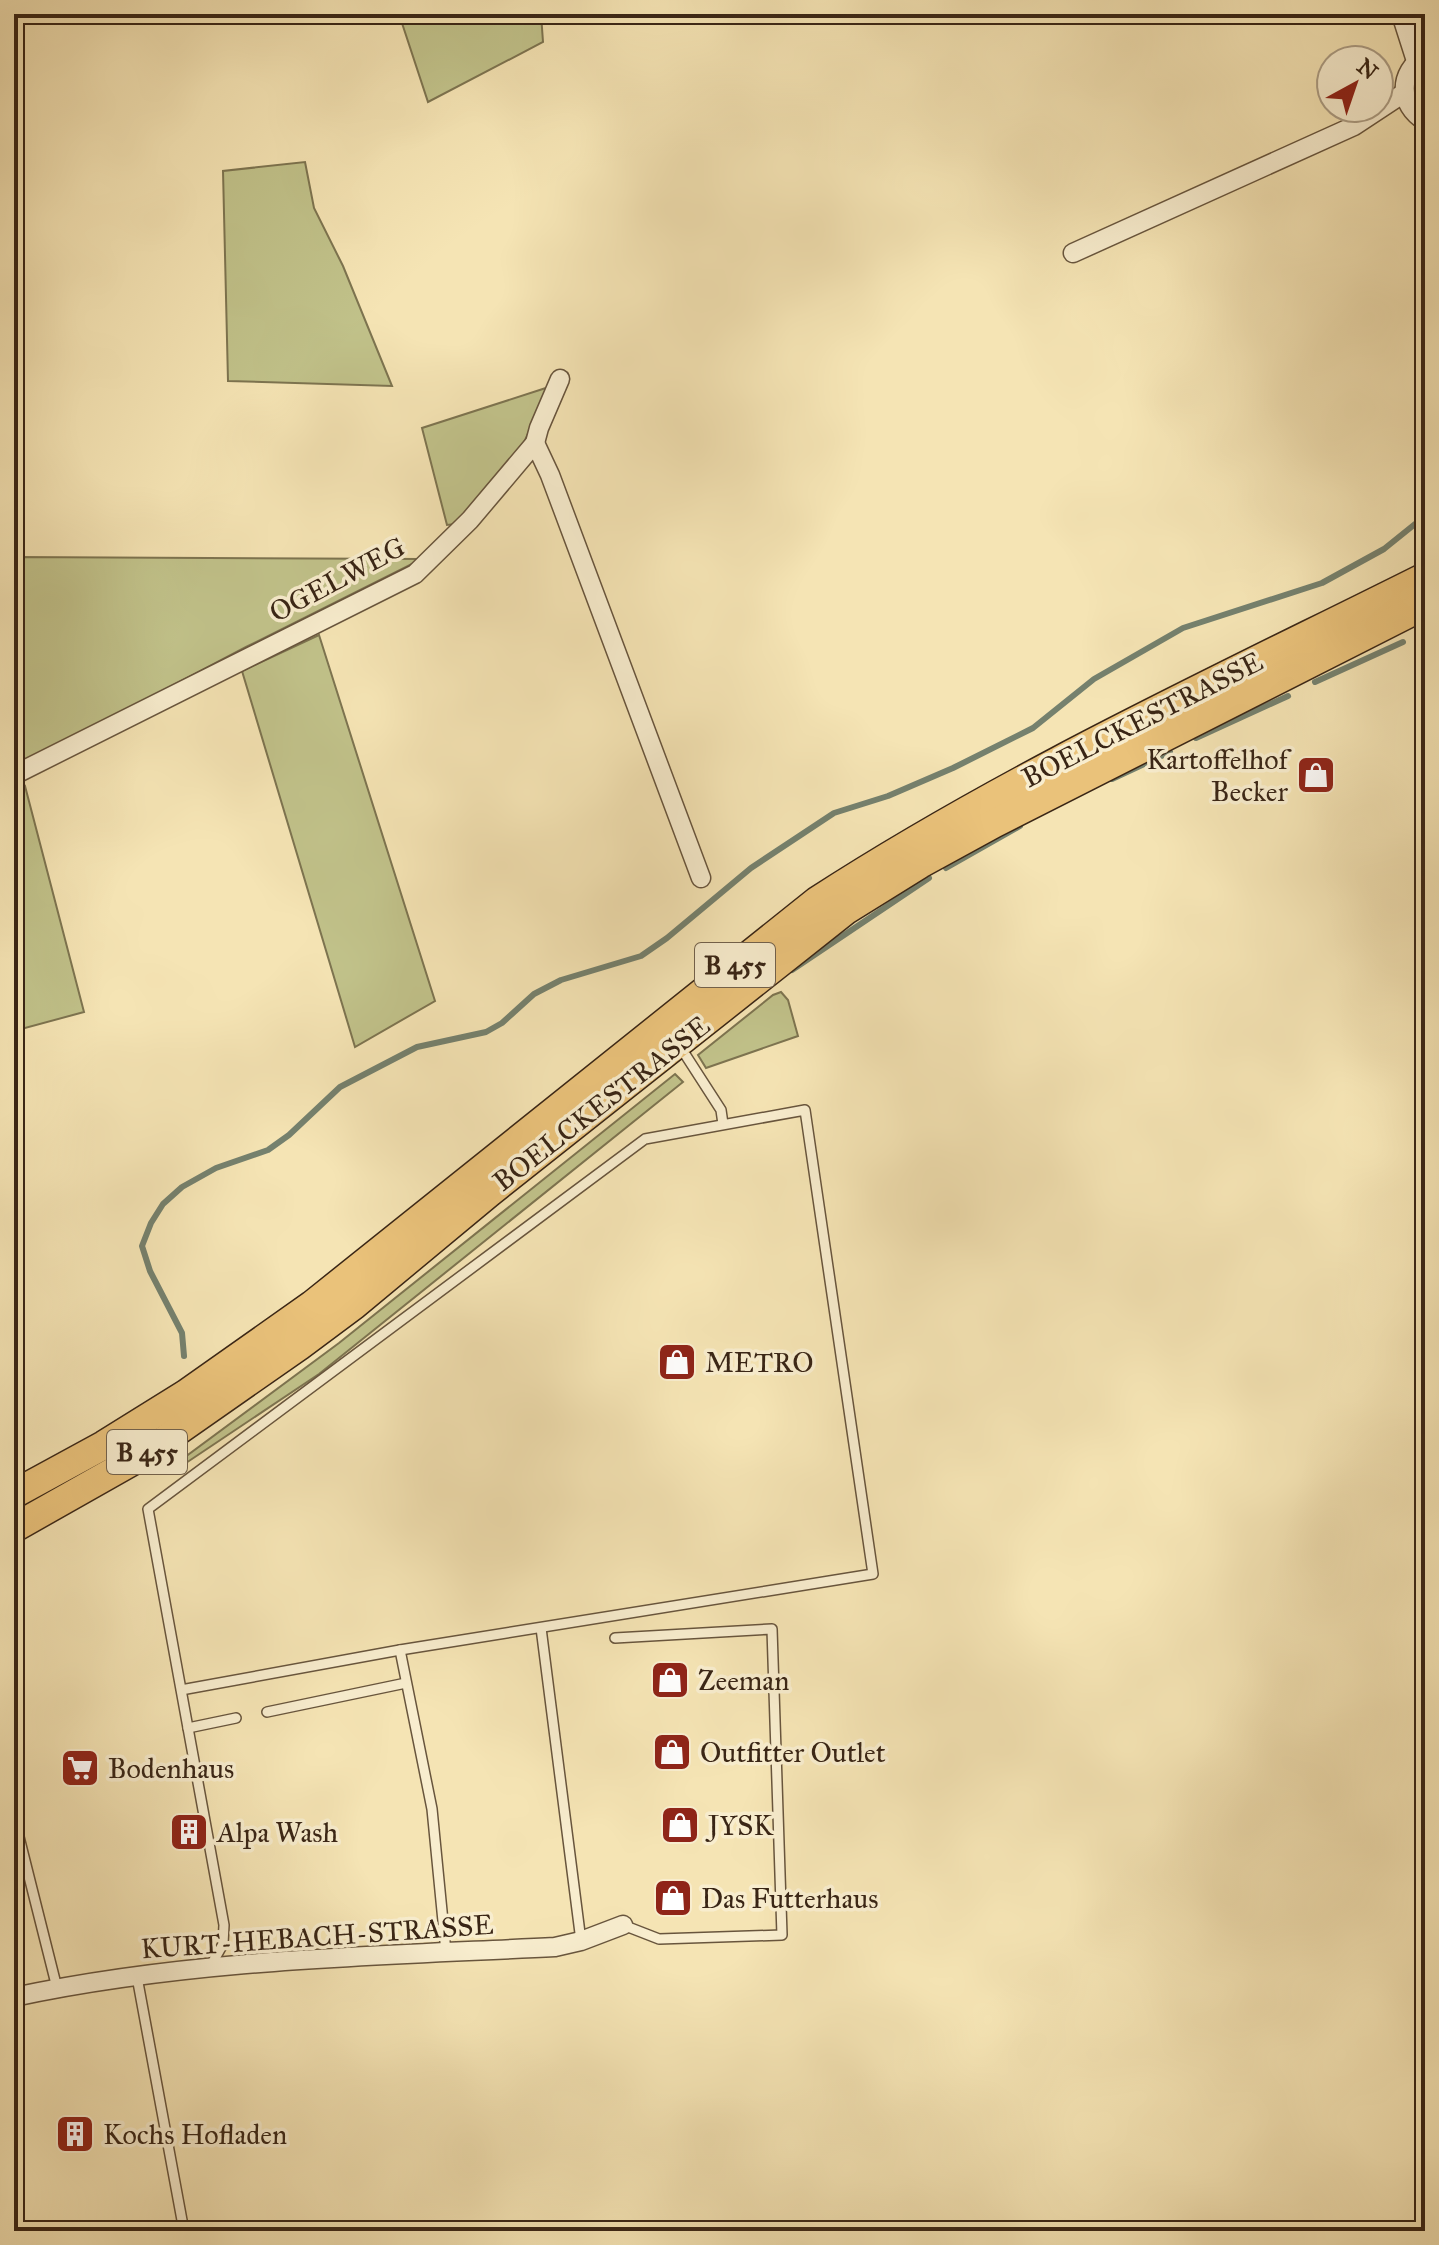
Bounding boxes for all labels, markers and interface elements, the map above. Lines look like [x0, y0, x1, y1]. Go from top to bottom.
north arrow [1315, 44, 1395, 124]
text: N [1352, 53, 1384, 86]
street label: OGELWEG [263, 529, 411, 630]
street label: BOELCKESTRASSE [1016, 644, 1268, 795]
place label: Kartoffelhof Becker [1146, 742, 1293, 809]
shop icon: Kartoffelhof Becker [1295, 754, 1337, 796]
road number: B 455 [695, 943, 775, 987]
street label: BOELCKESTRASSE [486, 1008, 717, 1199]
shop icon: METRO [656, 1341, 698, 1383]
place label: METRO [705, 1345, 814, 1380]
road number: B 455 [107, 1430, 187, 1474]
shop icon: Zeeman [649, 1659, 691, 1701]
place label: Zeeman [698, 1663, 789, 1698]
shop icon: Outfitter Outlet [651, 1731, 693, 1773]
place label: Outfitter Outlet [700, 1735, 886, 1770]
supermarket icon: Bodenhaus [59, 1747, 101, 1789]
place label: Bodenhaus [108, 1751, 234, 1786]
shop icon: JYSK [659, 1804, 701, 1846]
place label: JYSK [705, 1808, 774, 1843]
building icon: Alpa Wash [168, 1811, 210, 1853]
place label: Alpa Wash [216, 1815, 339, 1850]
shop icon: Das Futterhaus [652, 1877, 694, 1919]
place label: Das Futterhaus [701, 1881, 878, 1916]
street label: KURT-HEBACH-STRASSE [140, 1907, 495, 1966]
building icon: Kochs Hofladen [54, 2113, 96, 2155]
place label: Kochs Hofladen [103, 2117, 287, 2152]

